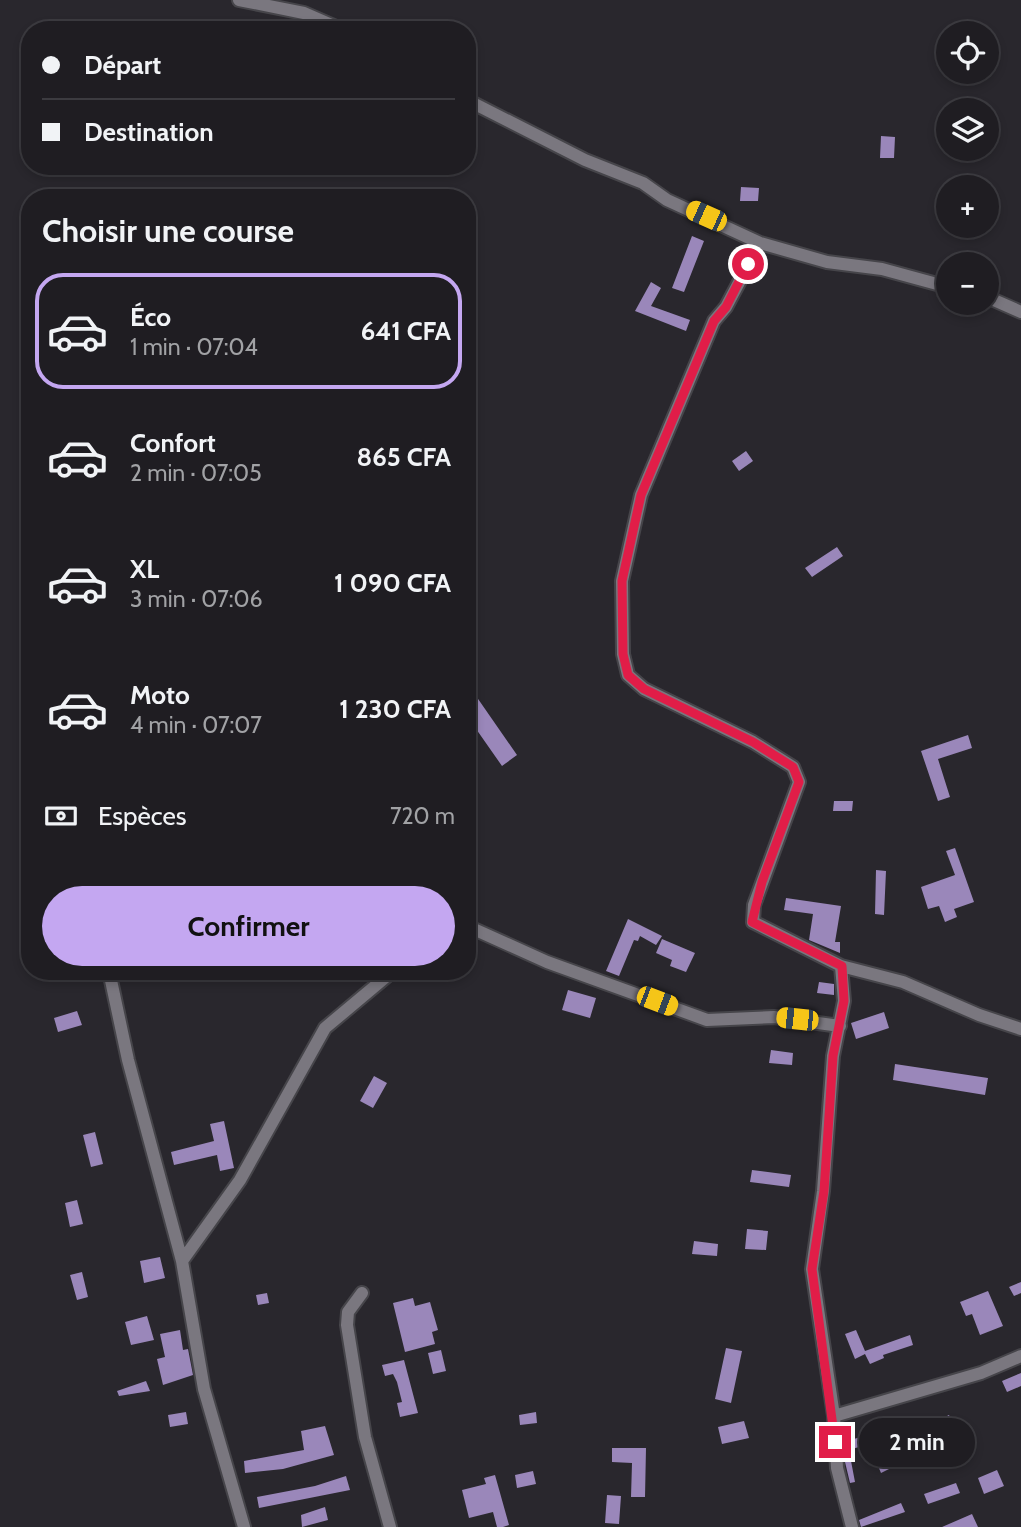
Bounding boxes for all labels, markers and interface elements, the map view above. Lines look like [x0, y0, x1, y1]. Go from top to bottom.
map controls [936, 21, 999, 315]
button: locate [936, 21, 999, 84]
text: Départ [84, 49, 161, 81]
button: layers [936, 98, 999, 161]
text: Destination [84, 116, 214, 148]
button: + [936, 175, 999, 238]
car [683, 198, 730, 234]
text: Choisir une course [42, 211, 294, 250]
route start [732, 248, 764, 280]
button: − [936, 252, 999, 315]
icon: car [46, 300, 109, 363]
text: Éco [130, 301, 171, 333]
text: 641 CFA [361, 315, 451, 347]
text: 1 min · 07:04 [130, 333, 258, 361]
icon: car [46, 426, 109, 489]
text: Confort [130, 427, 216, 459]
text: 865 CFA [357, 441, 451, 473]
text: 2 min · 07:05 [130, 459, 262, 487]
icon: car [46, 552, 109, 615]
text: XL [130, 553, 159, 585]
text: 1 090 CFA [334, 567, 451, 599]
text: 3 min · 07:06 [130, 585, 263, 613]
icon: car [46, 678, 109, 741]
text: Moto [130, 679, 190, 711]
text: 1 230 CFA [339, 693, 451, 725]
text: 4 min · 07:07 [130, 711, 262, 739]
icon: cash [42, 797, 80, 835]
text: Espèces [98, 800, 187, 832]
text: 720 m [390, 802, 455, 830]
button: Confirmer [42, 886, 455, 966]
car [634, 984, 681, 1018]
car [776, 1006, 819, 1032]
callout: 2 min [860, 1418, 975, 1466]
route end [819, 1426, 851, 1458]
text: 2 min [889, 1428, 945, 1456]

